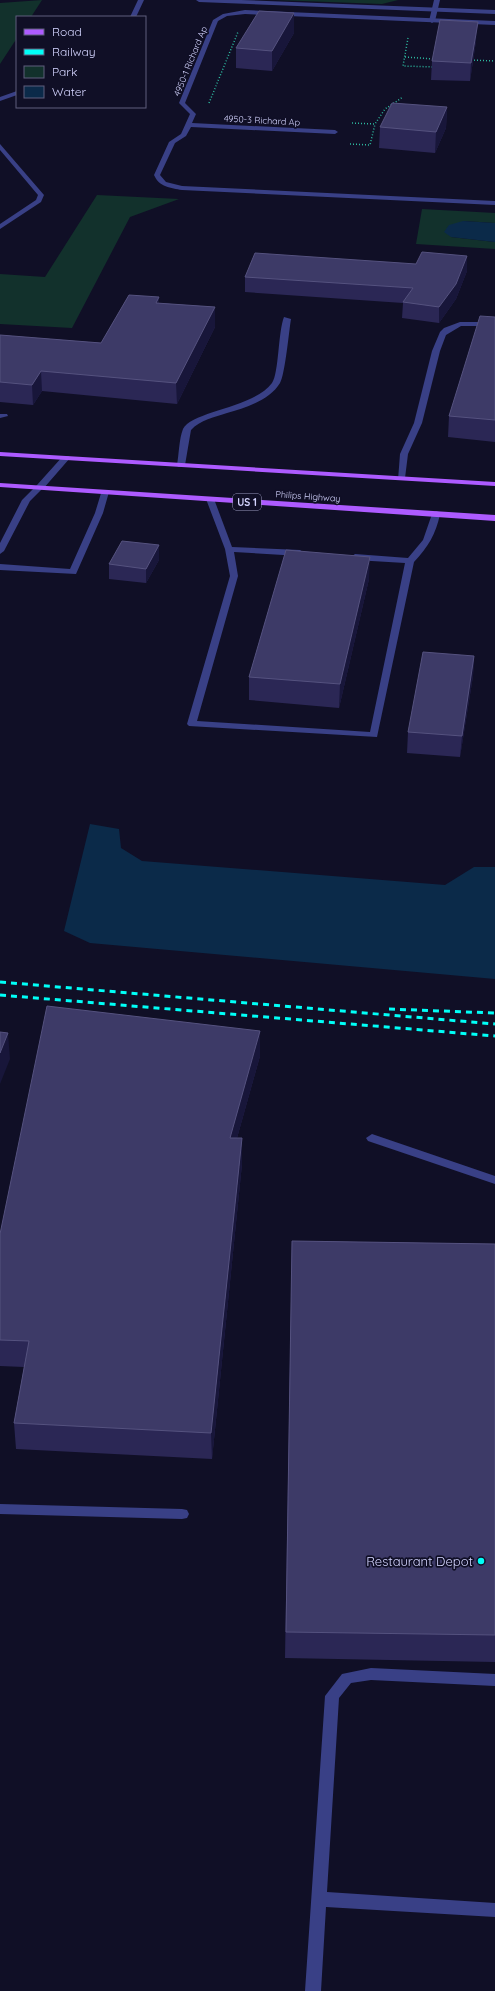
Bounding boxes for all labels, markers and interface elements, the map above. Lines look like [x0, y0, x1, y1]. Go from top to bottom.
legend [16, 16, 146, 108]
text: Road [52, 24, 82, 39]
street label: 4950-1 Richard Ap [171, 24, 209, 98]
text: Railway [52, 44, 96, 59]
text: Park [52, 64, 77, 79]
text: Water [52, 84, 87, 99]
street label: 4950-3 Richard Ap [224, 113, 301, 128]
street label: Philips Highway [275, 488, 341, 504]
road number: US 1 [233, 494, 261, 510]
place label: Restaurant Depot [366, 1553, 473, 1569]
marker: Restaurant Depot [476, 1556, 486, 1566]

